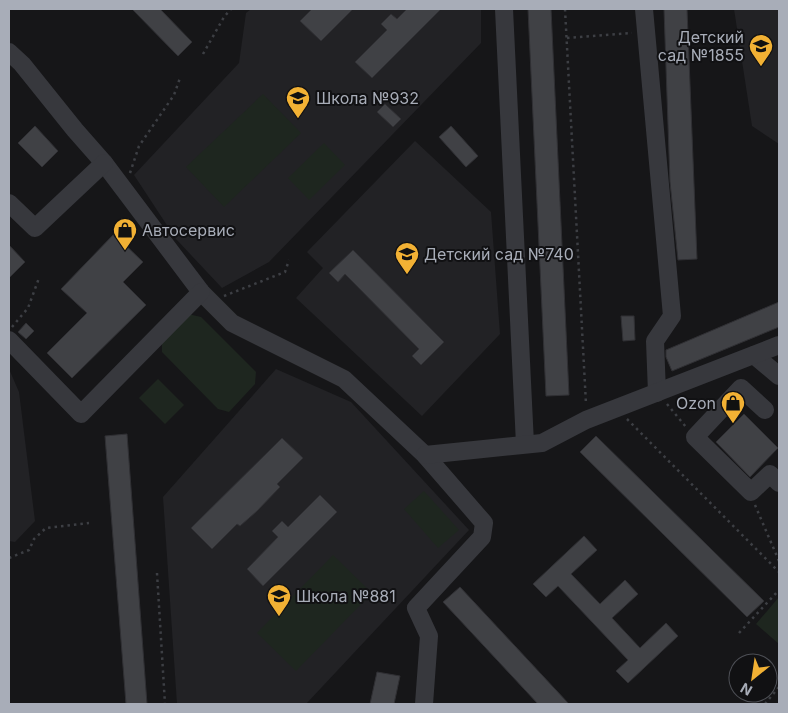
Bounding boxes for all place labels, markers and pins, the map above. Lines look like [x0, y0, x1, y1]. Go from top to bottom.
place label: Детский сад №1855 [658, 27, 744, 65]
school or university icon: Детский сад №1855 [748, 33, 774, 67]
school or university icon: Школа №932 [285, 85, 311, 119]
place label: Школа №932 [316, 88, 419, 108]
shop icon: Автосервис [112, 217, 138, 251]
place label: Автосервис [142, 220, 235, 240]
school or university icon: Детский сад №740 [394, 241, 420, 275]
place label: Детский сад №740 [424, 244, 574, 264]
shop icon: Ozon [720, 390, 746, 424]
place label: Ozon [676, 393, 716, 413]
school or university icon: Школа №881 [266, 583, 292, 617]
place label: Школа №881 [296, 586, 396, 606]

